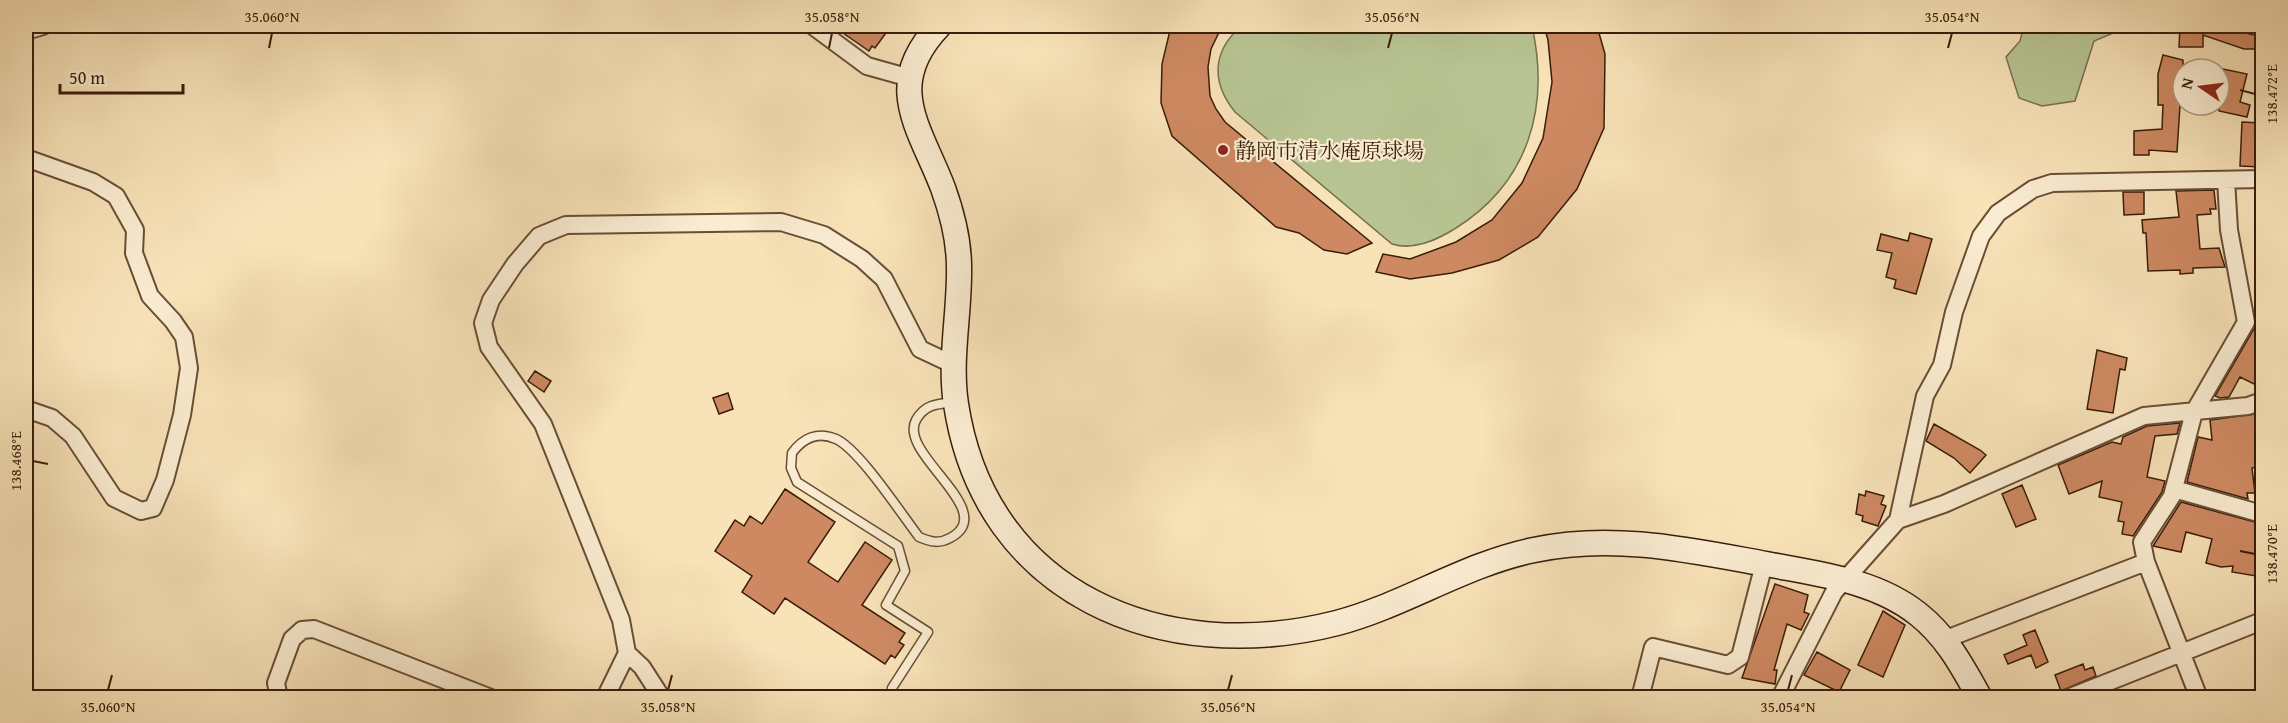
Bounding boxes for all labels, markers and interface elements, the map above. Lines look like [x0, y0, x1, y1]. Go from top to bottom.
text: 35.060°N [245, 6, 300, 27]
text: 35.058°N [805, 6, 860, 27]
text: 35.056°N [1365, 6, 1420, 27]
text: 35.054°N [1925, 6, 1980, 27]
scale bar [60, 57, 183, 95]
north arrow [2171, 57, 2231, 117]
text: 50 m [69, 64, 105, 91]
text: 138.472°E [2261, 64, 2282, 124]
text: N [2174, 75, 2199, 91]
place label: 静岡市清水庵原球場 [1235, 135, 1424, 166]
marker: 静岡市清水庵原球場 [1216, 143, 1230, 157]
text: 138.468°E [5, 431, 26, 491]
text: 138.470°E [2261, 524, 2282, 584]
text: 35.060°N [81, 696, 136, 717]
text: 35.058°N [641, 696, 696, 717]
text: 35.056°N [1201, 696, 1256, 717]
text: 35.054°N [1761, 696, 1816, 717]

